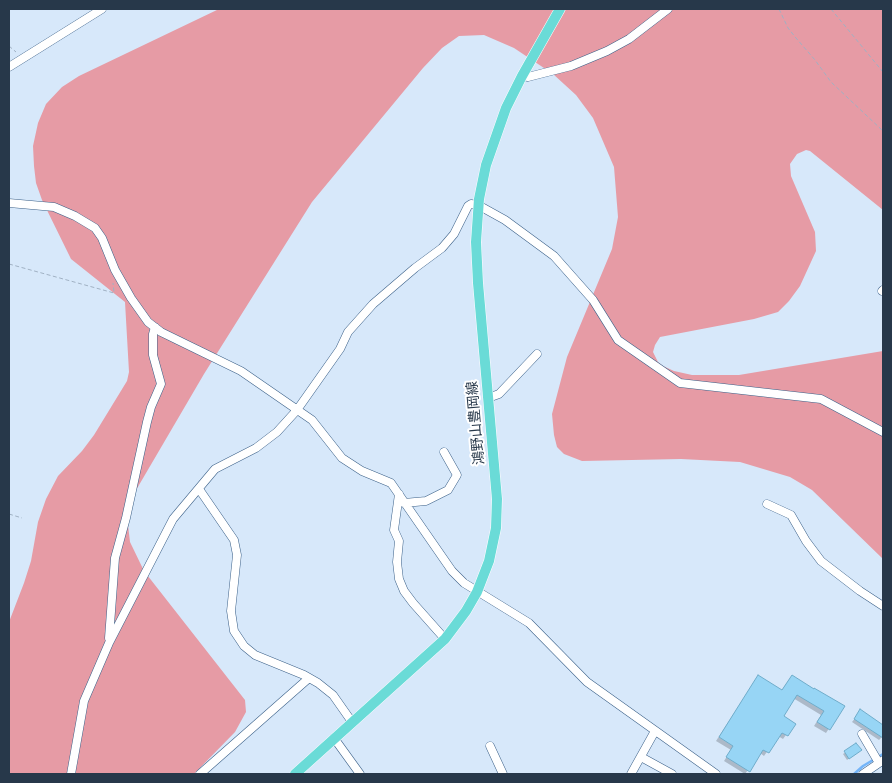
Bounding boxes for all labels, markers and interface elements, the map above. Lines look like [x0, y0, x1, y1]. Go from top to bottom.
street label: 鴻野山豊岡線 [465, 380, 489, 466]

